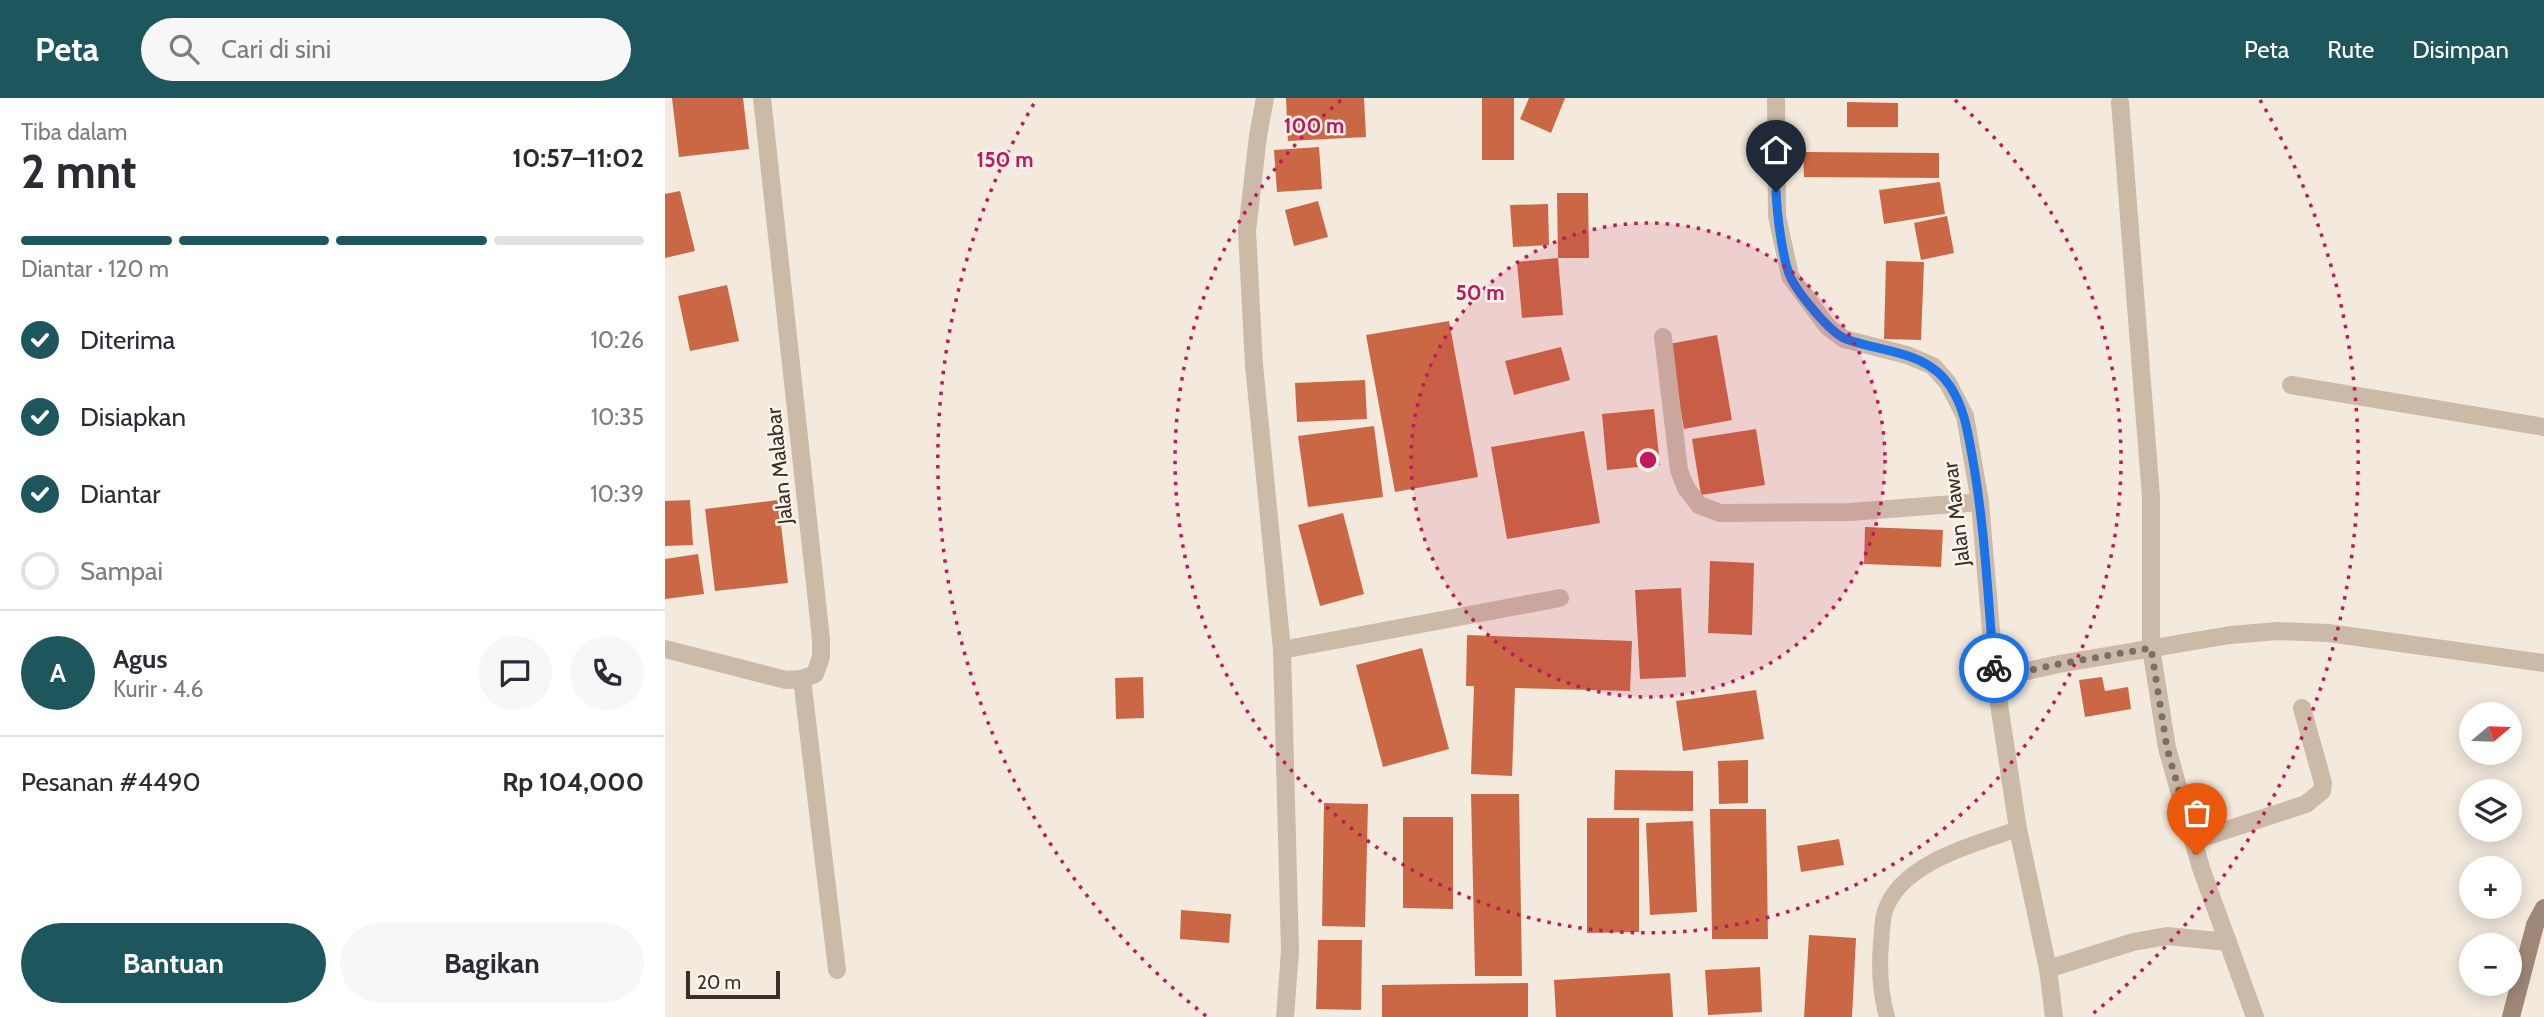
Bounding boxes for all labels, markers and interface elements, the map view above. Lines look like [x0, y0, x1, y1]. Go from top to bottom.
search box [141, 18, 631, 81]
text: Peta [35, 29, 99, 69]
icon: search [165, 30, 203, 68]
text: Cari di sini [221, 33, 331, 65]
text: Peta [2244, 35, 2289, 64]
text: Rute [2327, 35, 2374, 64]
text: Disimpan [2412, 35, 2509, 64]
text: 100 m [1284, 113, 1344, 138]
text: Tiba dalam [21, 118, 127, 146]
pin [1746, 120, 1806, 192]
icon: home [1757, 131, 1795, 169]
text: 10:57–11:02 [512, 142, 644, 174]
text: 2 mnt [21, 144, 137, 200]
text: 150 m [977, 147, 1033, 172]
text: Diantar · 120 m [21, 255, 169, 283]
text: 50 m [1455, 280, 1505, 305]
icon: check [21, 321, 59, 359]
text: Diterima [80, 324, 175, 356]
text: 10:26 [591, 326, 644, 354]
icon: check [21, 398, 59, 436]
text: Disiapkan [80, 401, 186, 433]
text: 10:35 [591, 403, 644, 431]
street label: Jalan Malabar [760, 406, 798, 527]
centre of rings [1636, 448, 1660, 472]
street label: Jalan Mawar [1937, 460, 1975, 569]
icon: check [21, 475, 59, 513]
text: Diantar [80, 478, 161, 510]
text: 10:39 [590, 480, 644, 508]
text: Sampai [80, 555, 163, 587]
courier [1959, 633, 2029, 703]
button: chat [478, 636, 552, 710]
button: phone [570, 636, 644, 710]
text: Agus [113, 643, 167, 675]
icon: bike [1975, 649, 2013, 687]
text: A [50, 657, 66, 689]
text: Kurir · 4.6 [113, 675, 204, 703]
north arrow [2459, 702, 2522, 765]
map controls [2459, 702, 2522, 996]
text: Pesanan #4490 [21, 766, 201, 798]
text: Rp 104,000 [502, 766, 644, 798]
button: layers [2459, 779, 2522, 842]
pin [2167, 783, 2227, 855]
icon: bag [2178, 794, 2216, 832]
button: + [2459, 856, 2522, 919]
button: Bantuan [21, 923, 326, 1003]
button: Bagikan [340, 923, 644, 1003]
button: − [2459, 933, 2522, 996]
scale bar [686, 968, 781, 1000]
text: 20 m [697, 971, 741, 994]

